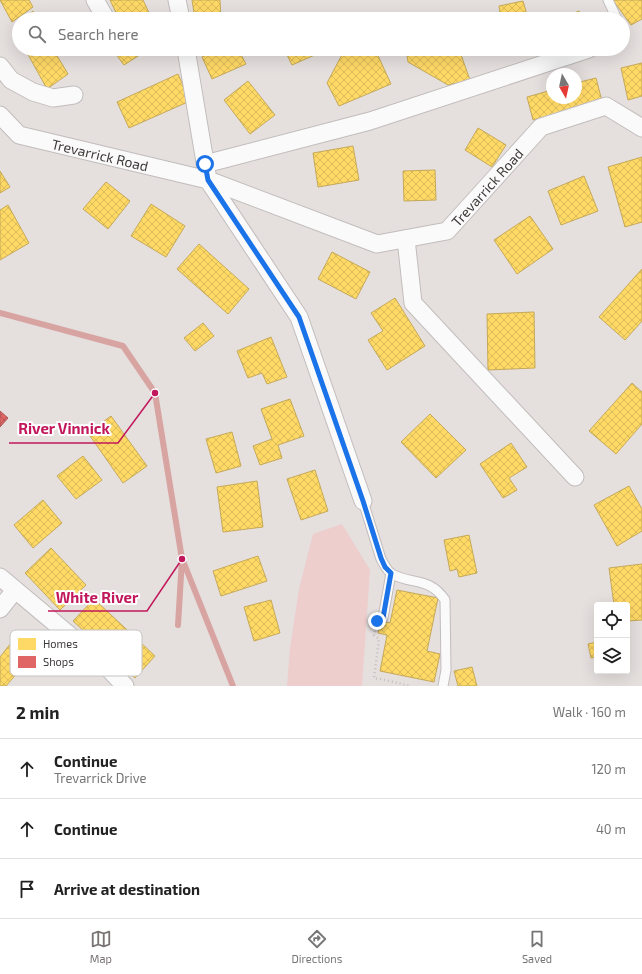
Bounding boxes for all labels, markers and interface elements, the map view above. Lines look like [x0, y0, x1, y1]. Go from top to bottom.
search box [12, 12, 630, 56]
icon: search [26, 23, 48, 45]
text: Search here [58, 25, 139, 43]
north arrow [546, 68, 582, 104]
street label: Trevarrick Road [50, 135, 150, 174]
street label: Trevarrick Road [447, 145, 526, 229]
route start [196, 155, 214, 173]
callout: River Vinnick [9, 416, 118, 443]
text: River Vinnick [18, 419, 110, 437]
callout: White River [48, 584, 147, 611]
text: White River [56, 588, 139, 606]
map controls [594, 602, 630, 674]
button: locate [594, 602, 630, 638]
route end [368, 612, 386, 630]
legend [10, 630, 142, 676]
text: Homes [43, 637, 78, 650]
button: layers [594, 638, 630, 674]
text: Shops [43, 655, 74, 668]
text: 2 min [16, 702, 59, 722]
text: Walk · 160 m [553, 704, 626, 720]
text: Continue [54, 752, 117, 770]
icon: ahead [16, 758, 38, 780]
text: 120 m [591, 761, 626, 777]
text: Trevarrick Drive [54, 770, 147, 786]
icon: ahead [16, 818, 38, 840]
text: Continue [54, 820, 117, 838]
text: 40 m [596, 821, 626, 837]
icon: arrive [16, 878, 38, 900]
text: Arrive at destination [54, 880, 200, 898]
tab: Map [90, 928, 112, 965]
tab: Directions [292, 928, 342, 965]
tab: Saved [522, 928, 552, 965]

